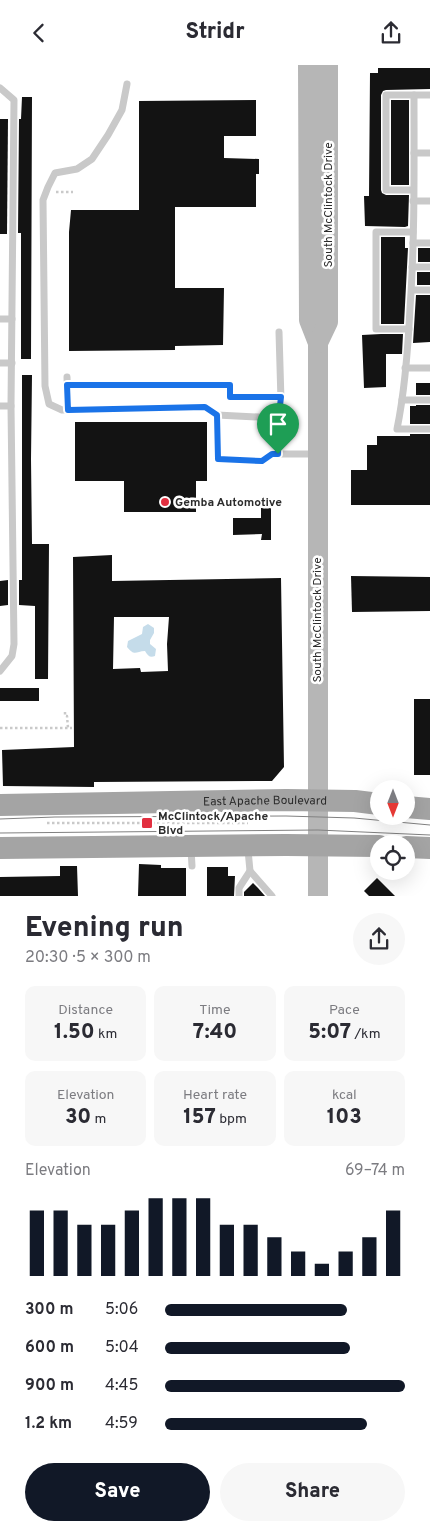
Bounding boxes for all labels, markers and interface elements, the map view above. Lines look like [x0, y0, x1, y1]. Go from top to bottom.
icon: back [25, 19, 53, 47]
text: Stridr [185, 19, 245, 46]
icon: share [377, 19, 405, 47]
street label: South McClintock Drive [321, 142, 337, 268]
pin [257, 403, 299, 454]
icon: arrive [264, 410, 292, 438]
place label: Gemba Automotive [175, 495, 282, 511]
marker: Gemba Automotive [159, 496, 171, 508]
street label: South McClintock Drive [310, 557, 326, 683]
north arrow [370, 780, 415, 825]
map controls [370, 780, 415, 880]
street label: East Apache Boulevard [203, 793, 327, 810]
place label: McClintock/Apache Blvd [158, 809, 268, 839]
marker: McClintock/Apache Blvd [140, 816, 154, 830]
button: locate [370, 835, 415, 880]
text: Evening run [25, 911, 184, 947]
button: share [353, 913, 405, 965]
text: 20:30 · 5 × 300 m [25, 948, 151, 968]
text: Distance [58, 1002, 113, 1019]
text: Time [199, 1002, 231, 1019]
text: Pace [329, 1002, 360, 1019]
text: 1.50 [54, 1019, 95, 1046]
text: 7:40 [193, 1019, 237, 1046]
text: 5:07 [308, 1019, 351, 1046]
text: km [95, 1026, 117, 1043]
text: /km [351, 1026, 381, 1043]
text: Elevation [57, 1087, 114, 1104]
text: Heart rate [183, 1087, 247, 1104]
text: kcal [332, 1087, 357, 1104]
text: 30 [65, 1104, 91, 1131]
text: 157 [183, 1104, 216, 1131]
text: 103 [327, 1104, 362, 1131]
text: m [91, 1111, 106, 1128]
text: bpm [216, 1111, 247, 1128]
text: Elevation [25, 1161, 91, 1181]
text: 69–74 m [345, 1161, 405, 1181]
text: 300 m [25, 1300, 73, 1320]
text: 5:06 [105, 1300, 138, 1320]
text: 600 m [25, 1338, 74, 1358]
text: 5:04 [105, 1338, 139, 1358]
text: 900 m [25, 1376, 74, 1396]
text: 4:45 [105, 1376, 138, 1396]
text: 1.2 km [25, 1414, 72, 1434]
text: 4:59 [105, 1414, 138, 1434]
button: Save [25, 1463, 210, 1521]
button: Share [220, 1463, 405, 1521]

